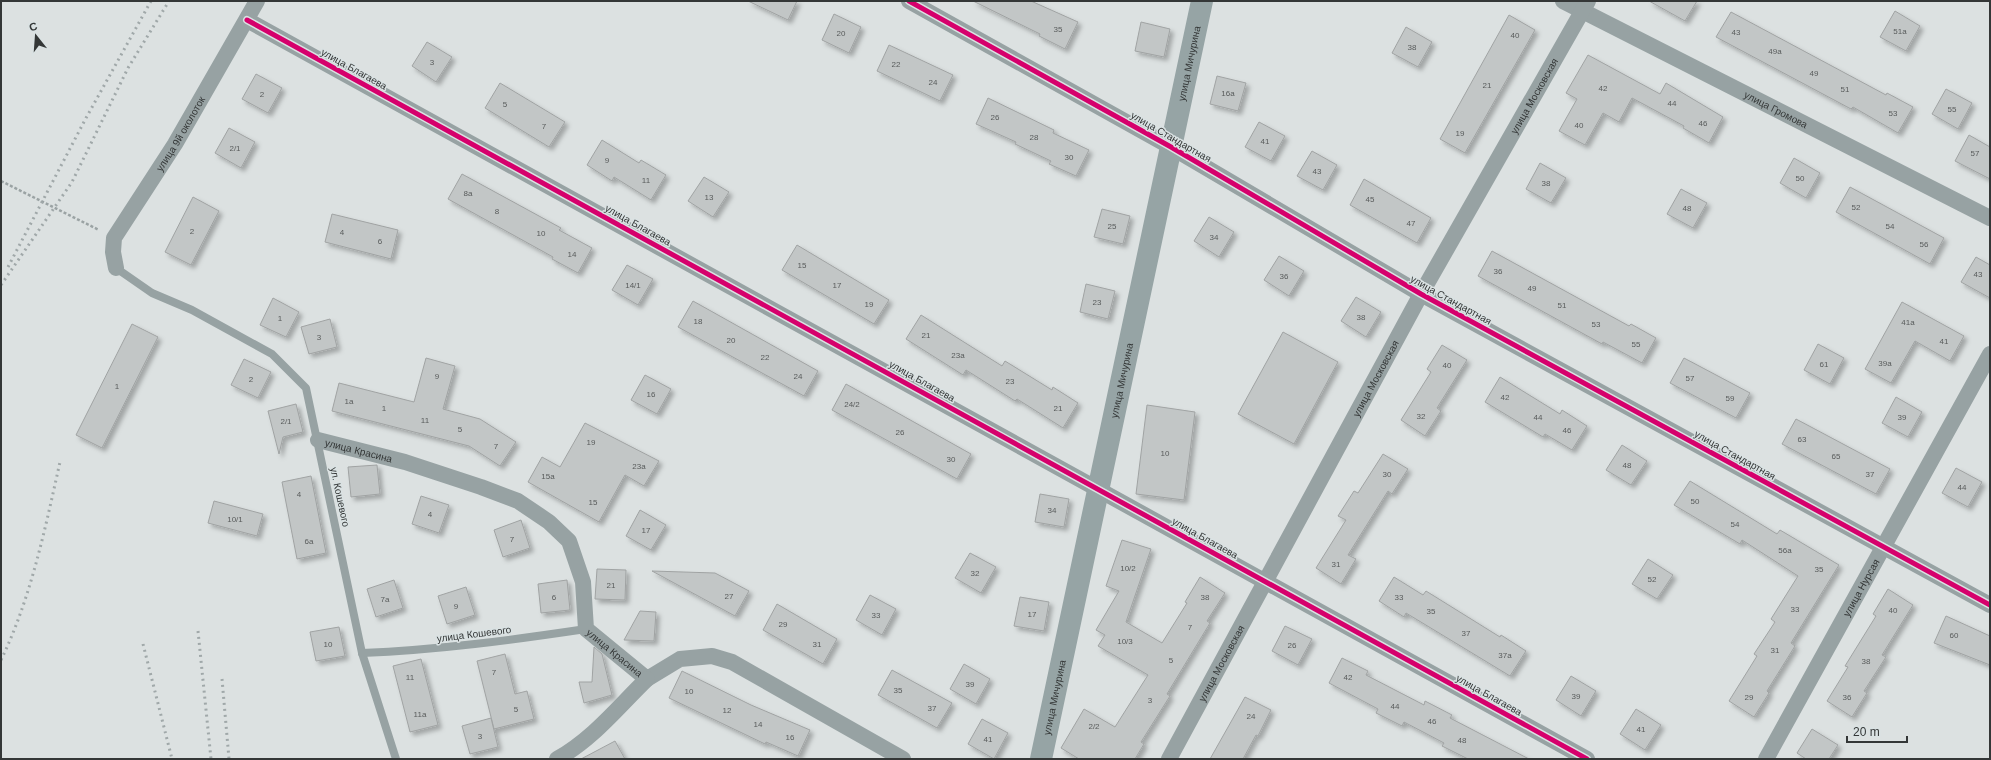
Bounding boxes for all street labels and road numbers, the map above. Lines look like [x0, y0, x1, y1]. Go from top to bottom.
street label: улица Мичурина [1175, 24, 1202, 102]
street label: улица Благаева [319, 46, 389, 92]
street label: улица Московская [1508, 56, 1560, 136]
street label: улица Громова [1743, 89, 1810, 130]
street label: улица 9й околоток [153, 94, 207, 173]
street label: улица Стандартная [1129, 110, 1213, 164]
street label: улица Благаева [603, 202, 673, 248]
street label: улица Стандартная [1409, 273, 1493, 327]
street label: улица Московская [1350, 338, 1400, 418]
street label: улица Мичурина [1108, 341, 1135, 419]
street label: улица Благаева [887, 358, 957, 404]
street label: улица Стандартная [1693, 428, 1777, 482]
street label: улица Красина [324, 437, 394, 464]
street label: ул. Кошевого [328, 466, 352, 528]
street label: улица Благаева [1170, 515, 1240, 561]
street label: улица Нурсая [1841, 557, 1881, 618]
street label: улица Московская [1196, 623, 1246, 703]
street label: улица Кошевого [436, 624, 512, 644]
street label: улица Красина [585, 627, 645, 679]
street label: улица Мичурина [1041, 658, 1068, 736]
street label: улица Благаева [1454, 672, 1524, 718]

